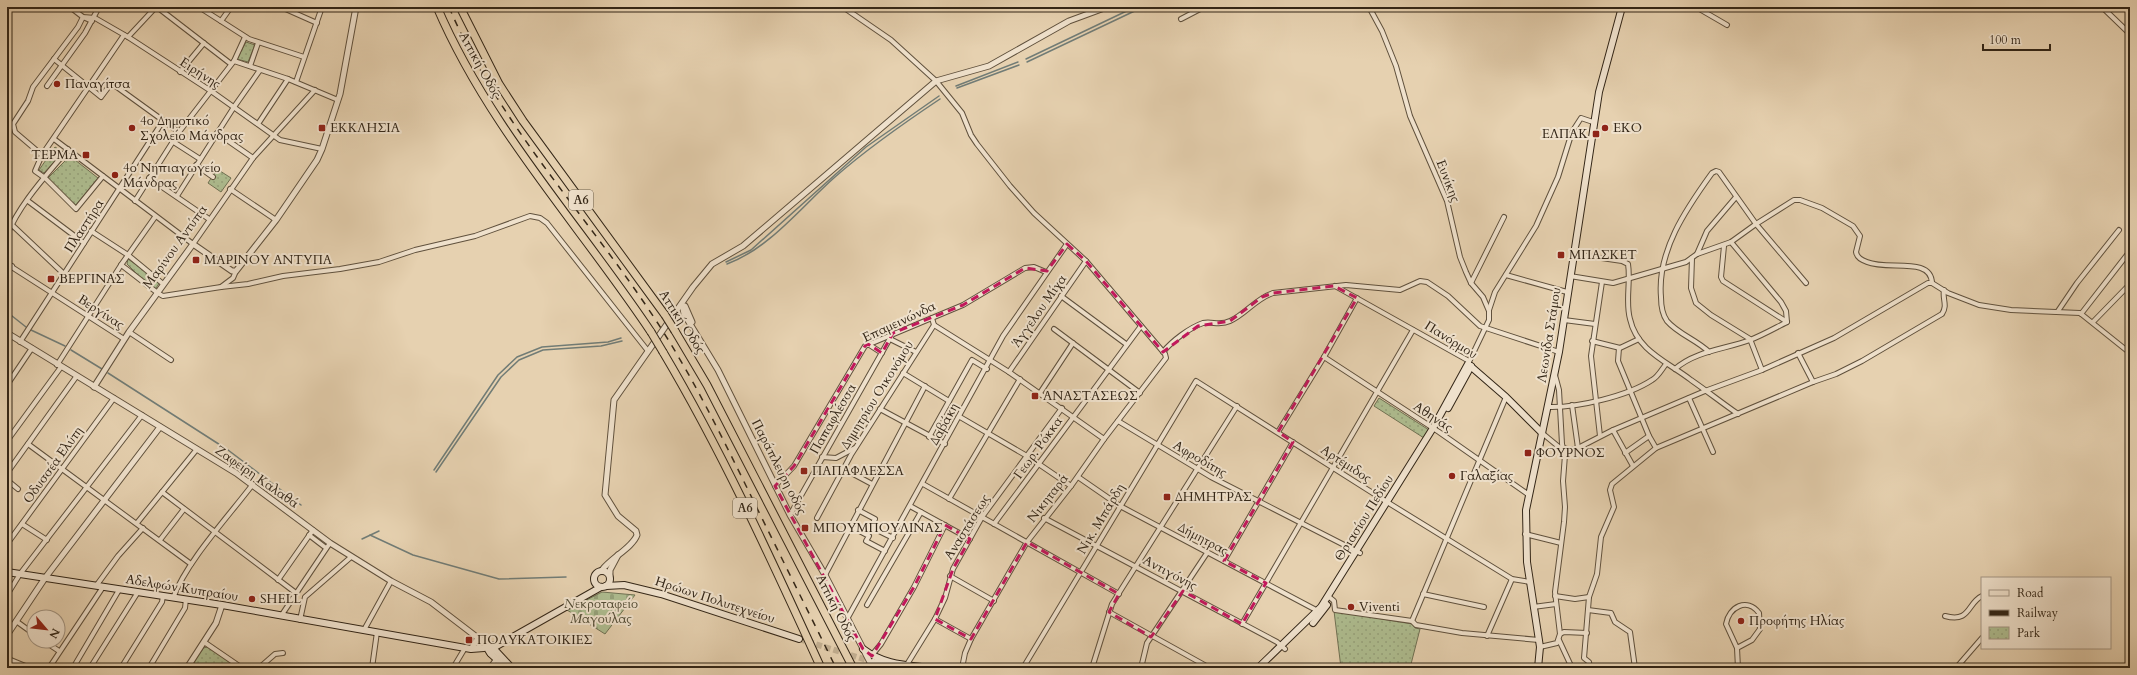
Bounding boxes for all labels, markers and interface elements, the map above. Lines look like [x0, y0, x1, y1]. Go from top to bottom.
scale bar [1983, 26, 2050, 52]
street label: Αττική Οδός [454, 29, 506, 102]
text: 100 m [1989, 32, 2022, 48]
street label: Ειρήνης [176, 53, 224, 93]
place label: Παναγίτσα [65, 75, 130, 93]
marker: Παναγίτσα [52, 79, 62, 89]
place label: 4ο Δημοτικό Σχολείο Μάνδρας [140, 112, 244, 145]
place label: ΕΚΚΛΗΣΙΑ [330, 119, 401, 137]
place label: EKO [1613, 119, 1642, 137]
marker: 4ο Δημοτικό Σχολείο Μάνδρας [127, 123, 137, 133]
marker: ΕΚΚΛΗΣΙΑ [317, 123, 327, 133]
marker: EKO [1600, 123, 1610, 133]
place label: ΕΛΠΑΚ [1542, 125, 1588, 143]
marker: ΕΛΠΑΚ [1591, 129, 1601, 139]
place label: ΤΕΡΜΑ [31, 146, 79, 164]
marker: ΤΕΡΜΑ [81, 150, 91, 160]
street label: Ευνίκης [1432, 157, 1464, 205]
place label: 4ο Νηπιαγωγείο Μάνδρας [123, 159, 221, 192]
marker: 4ο Νηπιαγωγείο Μάνδρας [110, 170, 120, 180]
road number: Α6 [569, 190, 593, 210]
street label: Πλαστήρα [60, 196, 108, 256]
street label: Μαρίνου Αντύπα [139, 201, 212, 292]
place label: ΜΠΑΣΚΕΤ [1569, 246, 1637, 264]
marker: ΜΠΑΣΚΕΤ [1556, 250, 1566, 260]
place label: ΜΑΡΙΝΟΥ ΑΝΤΥΠΑ [204, 251, 333, 269]
marker: ΜΑΡΙΝΟΥ ΑΝΤΥΠΑ [191, 255, 201, 265]
place label: ΒΕΡΓΙΝΑΣ [59, 270, 125, 288]
street label: Άγγελου Μίχα [1007, 271, 1071, 351]
marker: ΒΕΡΓΙΝΑΣ [46, 274, 56, 284]
street label: Λεωνίδα Στάμου [1533, 286, 1565, 384]
street label: Αττική Οδός [655, 287, 710, 358]
street label: Βεργίνας [74, 290, 128, 334]
street label: Επαμεινώνδα [859, 297, 939, 347]
street label: Πανόρμου [1421, 317, 1481, 363]
street label: Δημητρίου Οικονόμου [836, 337, 918, 453]
street label: Παπαφλέσσα [806, 380, 861, 458]
place label: ΑΝΑΣΤΑΣΕΩΣ [1043, 387, 1138, 405]
marker: ΑΝΑΣΤΑΣΕΩΣ [1030, 391, 1040, 401]
street label: Αθηνάς [1410, 398, 1457, 437]
street label: Δαβάκη [925, 399, 963, 448]
street label: Γεωρ. Ρόκκα [1009, 413, 1067, 483]
street label: Παράπλευρη οδός [747, 416, 811, 518]
street label: Οδυσσέα Ελύτη [19, 423, 87, 507]
street label: Αφροδίτης [1170, 436, 1231, 482]
street label: Ζαφείρη Καλαθά [211, 441, 303, 513]
street label: Αρτέμιδος [1317, 441, 1375, 487]
place label: ΦΟΥΡΝΟΣ [1536, 444, 1605, 462]
marker: ΦΟΥΡΝΟΣ [1523, 448, 1533, 458]
place label: ΠΑΠΑΦΛΕΣΣΑ [812, 462, 905, 480]
marker: ΠΑΠΑΦΛΕΣΣΑ [799, 466, 809, 476]
place label: Γαλαξίας [1460, 467, 1514, 485]
street label: Νικηταρά [1023, 470, 1073, 526]
street label: Θριασίου Πεδίου [1330, 471, 1398, 565]
marker: Γαλαξίας [1447, 471, 1457, 481]
street label: Νικ. Μπάρδη [1073, 480, 1129, 558]
place label: ΔΗΜΗΤΡΑΣ [1175, 488, 1252, 506]
street label: Αναστάσεως [940, 490, 995, 563]
marker: ΔΗΜΗΤΡΑΣ [1162, 492, 1172, 502]
road number: Α6 [733, 498, 757, 518]
street label: Δήμητρας [1175, 518, 1232, 560]
place label: ΜΠΟΥΜΠΟΥΛΙΝΑΣ [813, 519, 943, 537]
marker: ΜΠΟΥΜΠΟΥΛΙΝΑΣ [800, 523, 810, 533]
street label: Αντιγόνης [1140, 551, 1201, 595]
street label: Αδελφών Κυπραίου [124, 570, 240, 606]
street label: Αττική Οδός [811, 571, 861, 645]
street label: Ηρώων Πολυτεχνείου [653, 572, 777, 628]
legend [1981, 577, 2111, 649]
text: Road [2017, 585, 2044, 601]
place label: SHELL [260, 590, 301, 608]
marker: SHELL [247, 594, 257, 604]
park label: Νεκροταφείο Μαγούλας [564, 595, 638, 628]
place label: Viventi [1359, 598, 1400, 616]
marker: Viventi [1346, 602, 1356, 612]
text: Railway [2017, 605, 2059, 621]
north arrow [26, 609, 66, 649]
place label: Προφήτης Ηλίας [1749, 612, 1845, 630]
marker: Προφήτης Ηλίας [1736, 616, 1746, 626]
text: Park [2017, 625, 2041, 641]
text: N [45, 626, 63, 642]
place label: ΠΟΛΥΚΑΤΟΙΚΙΕΣ [477, 631, 593, 649]
marker: ΠΟΛΥΚΑΤΟΙΚΙΕΣ [464, 635, 474, 645]

